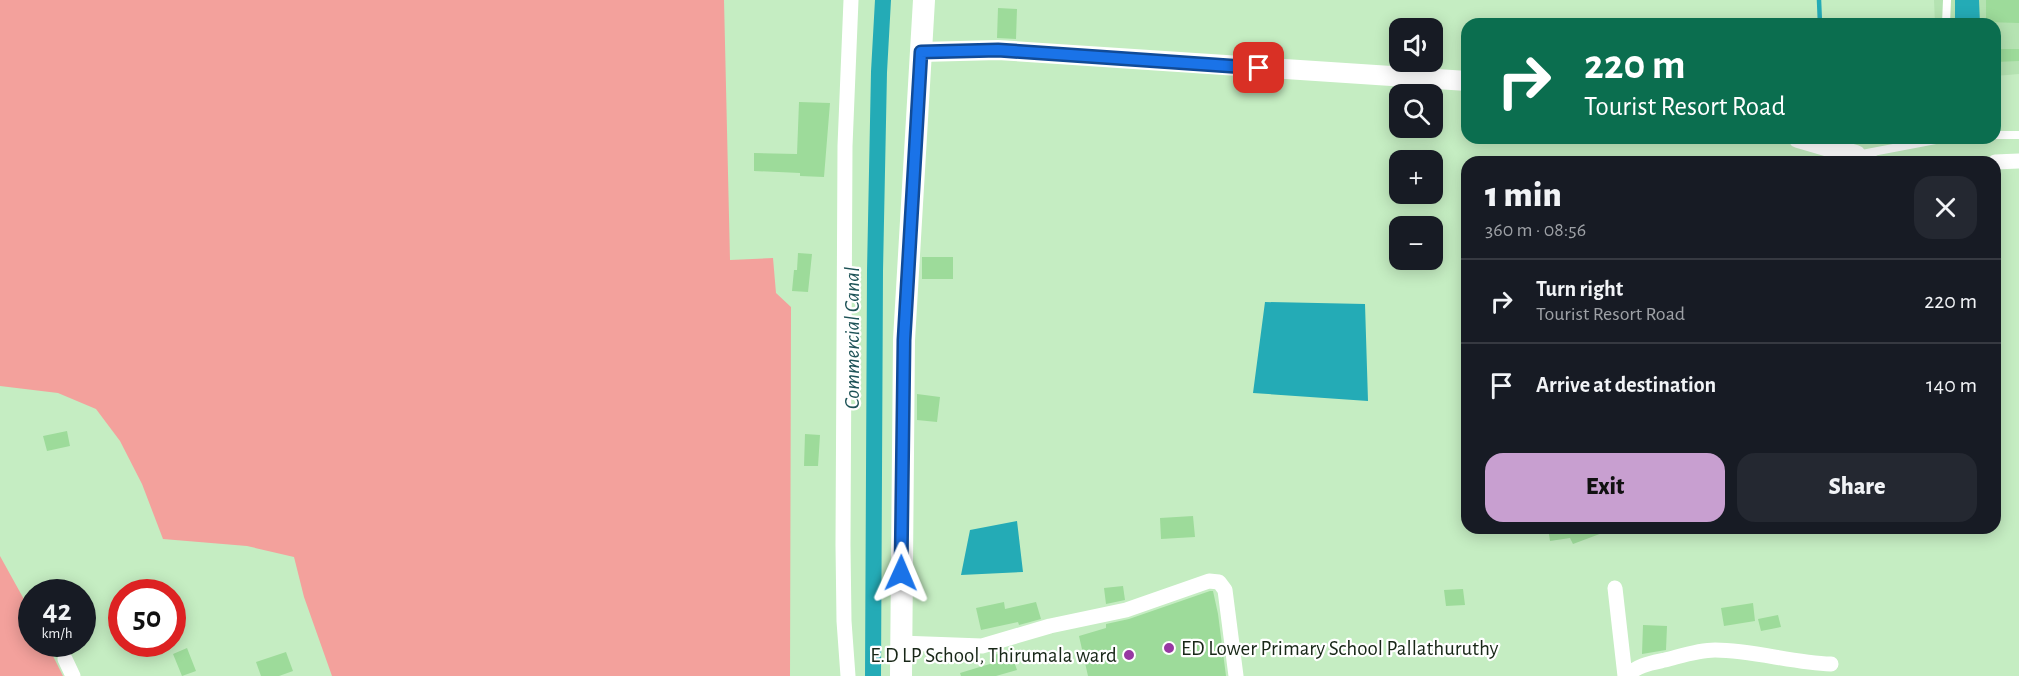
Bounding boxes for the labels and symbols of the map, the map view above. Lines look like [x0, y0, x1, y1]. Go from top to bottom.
pin [1233, 42, 1284, 93]
water label: Commercial Canal [841, 267, 863, 409]
position arrow [869, 541, 933, 605]
speed limit sign: 50 [108, 579, 186, 657]
place label: ED Lower Primary School Pallathuruthy [1181, 638, 1498, 659]
marker: ED Lower Primary School Pallathuruthy [1162, 641, 1176, 655]
place label: E.D LP School, Thirumala ward [870, 645, 1117, 666]
marker: E.D LP School, Thirumala ward [1122, 648, 1136, 662]

